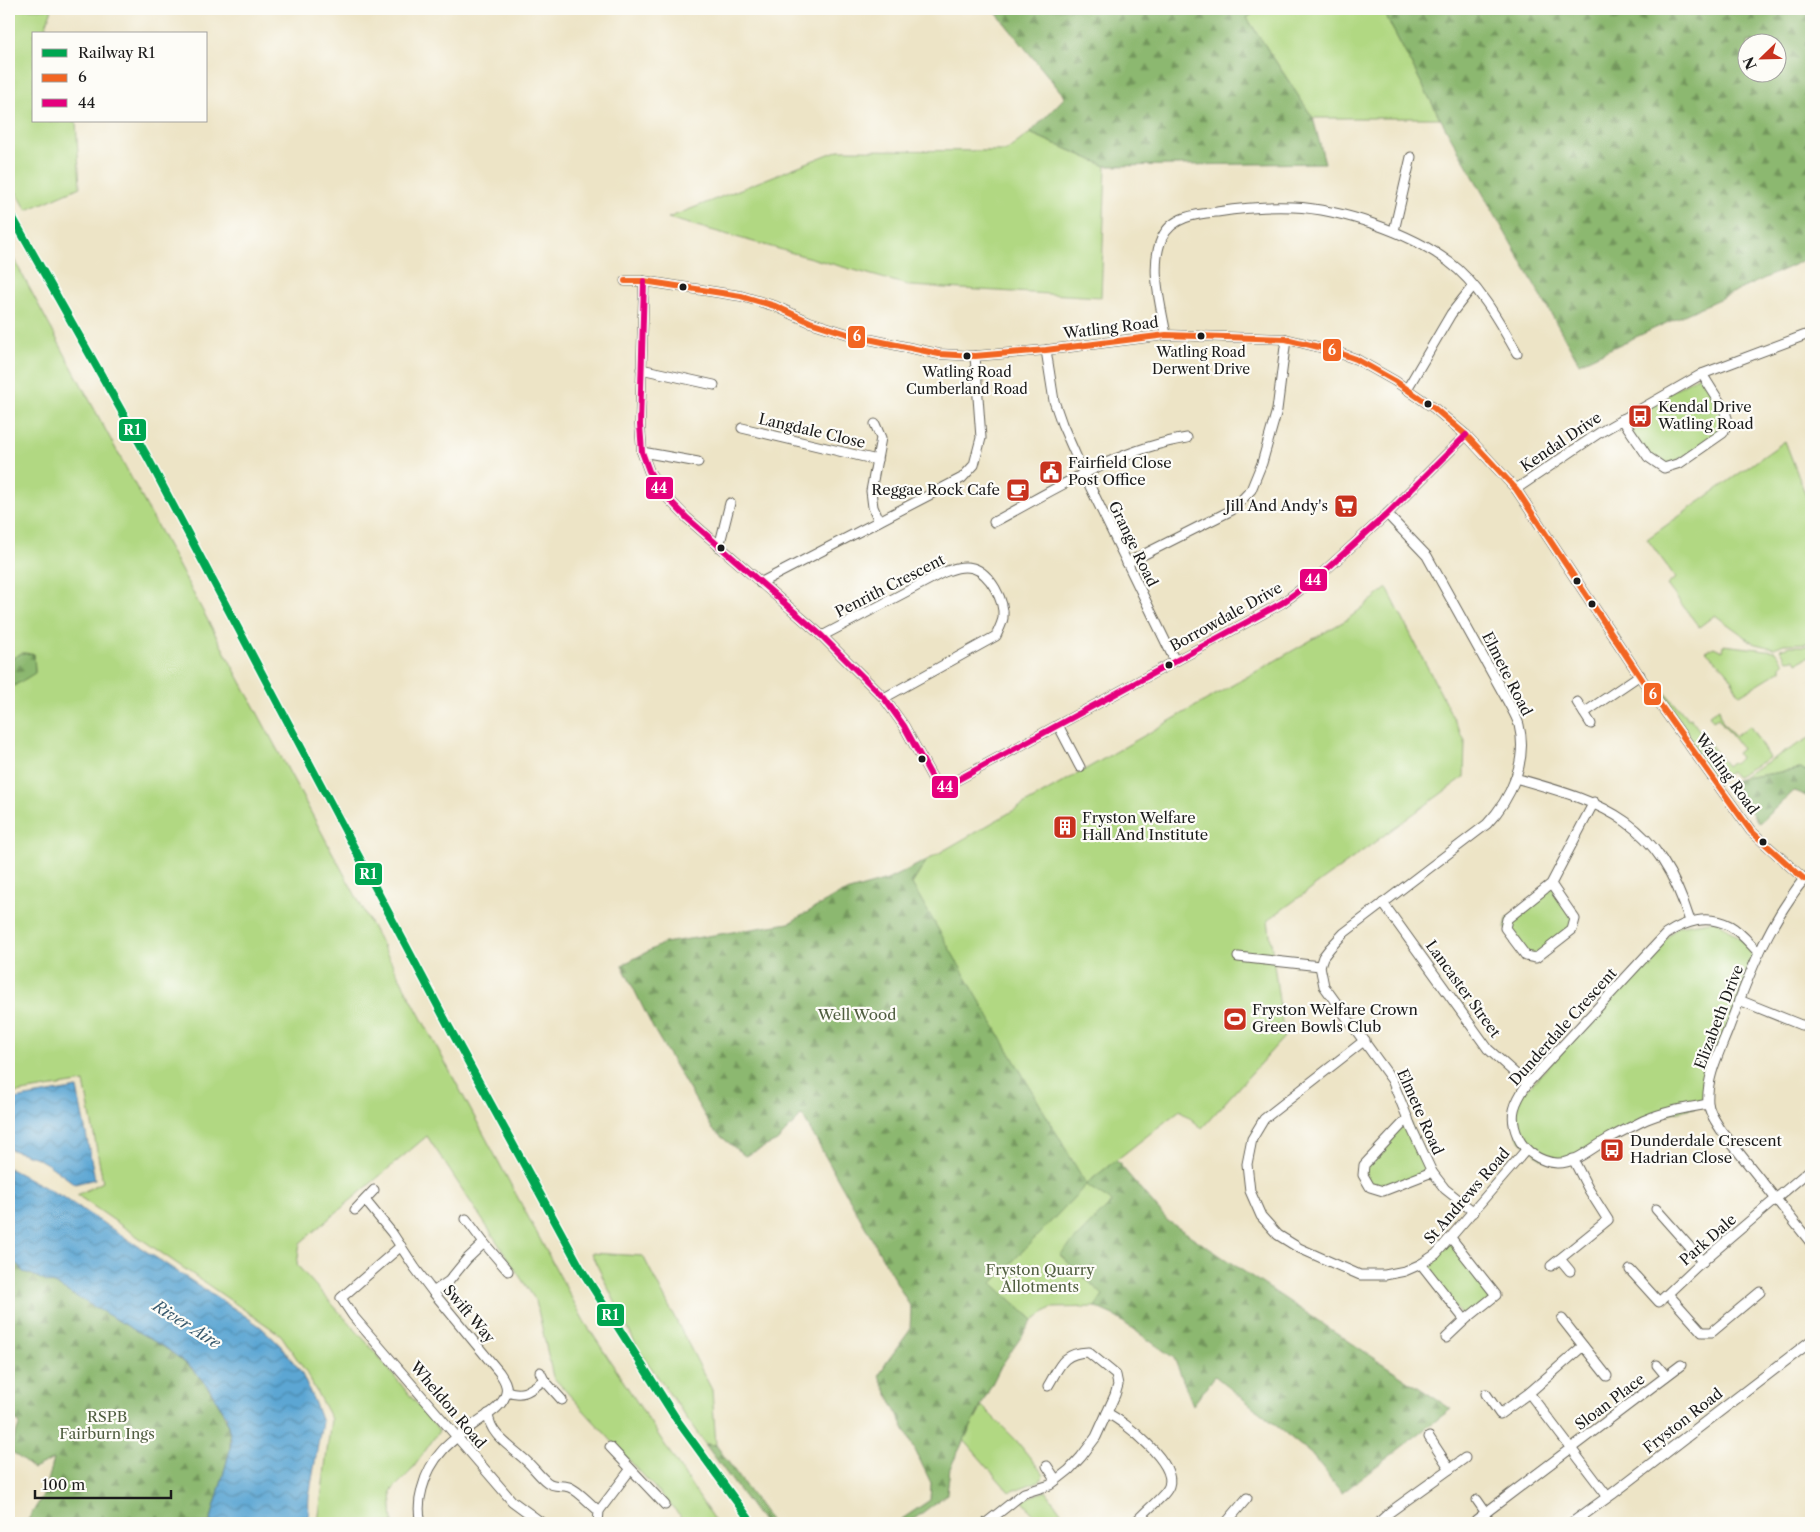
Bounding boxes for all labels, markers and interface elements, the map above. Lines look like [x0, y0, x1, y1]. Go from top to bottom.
legend [32, 32, 208, 122]
north arrow [1738, 32, 1788, 82]
text: Railway R1 [78, 43, 156, 62]
text: N [1739, 54, 1761, 72]
text: 6 [78, 67, 87, 86]
text: 44 [78, 93, 95, 112]
unlabelled marker [678, 282, 688, 292]
street label: Watling Road [1061, 312, 1160, 343]
line badge: 6 [847, 325, 866, 349]
text: 6 [853, 327, 861, 345]
marker: Watling Road Derwent Drive [1196, 331, 1206, 341]
line badge: 6 [1322, 338, 1342, 362]
text: 6 [1328, 341, 1336, 359]
place label: Watling Road Derwent Drive [1152, 343, 1250, 378]
marker: Watling Road Cumberland Road [962, 351, 972, 361]
place label: Watling Road Cumberland Road [906, 363, 1028, 398]
place label: Kendal Drive Watling Road [1657, 397, 1754, 433]
unlabelled marker [1423, 399, 1433, 409]
bus stop icon: Kendal Drive Watling Road [1627, 403, 1653, 429]
street label: Kendal Drive [1517, 408, 1605, 476]
street label: Langdale Close [757, 409, 867, 452]
line badge: R1 [118, 418, 147, 442]
text: R1 [123, 421, 141, 439]
place label: Fairfield Close Post Office [1068, 453, 1172, 489]
public building icon: Fairfield Close Post Office [1038, 459, 1064, 485]
line badge: 44 [645, 476, 674, 500]
cafe icon: Reggae Rock Cafe [1005, 477, 1031, 503]
text: 44 [651, 479, 667, 497]
place label: Reggae Rock Cafe [871, 480, 1000, 499]
supermarket icon: Jill And Andy's [1333, 493, 1359, 519]
place label: Jill And Andy's [1223, 496, 1328, 515]
street label: Grange Road [1105, 498, 1162, 590]
unlabelled marker [716, 543, 726, 553]
street label: Penrith Crescent [832, 549, 948, 621]
line badge: 44 [1299, 568, 1328, 592]
text: 44 [1305, 571, 1321, 589]
unlabelled marker [1572, 576, 1582, 586]
street label: Borrowdale Drive [1166, 578, 1285, 655]
unlabelled marker [1587, 599, 1597, 609]
street label: Elmete Road [1478, 628, 1537, 719]
unlabelled marker [1164, 660, 1174, 670]
line badge: 6 [1643, 682, 1662, 706]
text: 6 [1649, 685, 1657, 703]
street label: Watling Road [1691, 729, 1763, 818]
unlabelled marker [917, 754, 927, 764]
line badge: 44 [931, 775, 959, 799]
text: 44 [937, 778, 953, 796]
place label: Fryston Welfare Hall And Institute [1082, 808, 1208, 844]
building icon: Fryston Welfare Hall And Institute [1052, 814, 1078, 840]
unlabelled marker [1758, 837, 1768, 847]
line badge: R1 [354, 862, 383, 886]
text: R1 [359, 865, 377, 883]
street label: Lancaster Street [1422, 936, 1505, 1042]
street label: Elizabeth Drive [1690, 962, 1747, 1072]
street label: Dunderdale Crescent [1505, 963, 1621, 1089]
place label: Fryston Welfare Crown Green Bowls Club [1252, 1000, 1419, 1036]
park label: Well Wood [817, 1005, 896, 1024]
sports icon: Fryston Welfare Crown Green Bowls Club [1222, 1006, 1248, 1032]
street label: Elmete Road [1393, 1066, 1448, 1158]
place label: Dunderdale Crescent Hadrian Close [1630, 1131, 1783, 1167]
bus stop icon: Dunderdale Crescent Hadrian Close [1599, 1137, 1625, 1163]
street label: St Andrews Road [1420, 1144, 1514, 1248]
street label: Park Dale [1675, 1210, 1740, 1269]
park label: Fryston Quarry Allotments [985, 1260, 1095, 1296]
street label: Swift Way [439, 1281, 500, 1347]
water label: River Aire [148, 1294, 225, 1353]
line badge: R1 [596, 1303, 625, 1327]
text: R1 [601, 1306, 619, 1324]
street label: Wheldon Road [406, 1356, 490, 1452]
street label: Sloan Place [1571, 1369, 1648, 1434]
street label: Fryston Road [1639, 1384, 1726, 1457]
park label: RSPB Fairburn Ings [59, 1407, 155, 1443]
scale bar [35, 1467, 171, 1499]
text: 100 m [42, 1475, 85, 1494]

